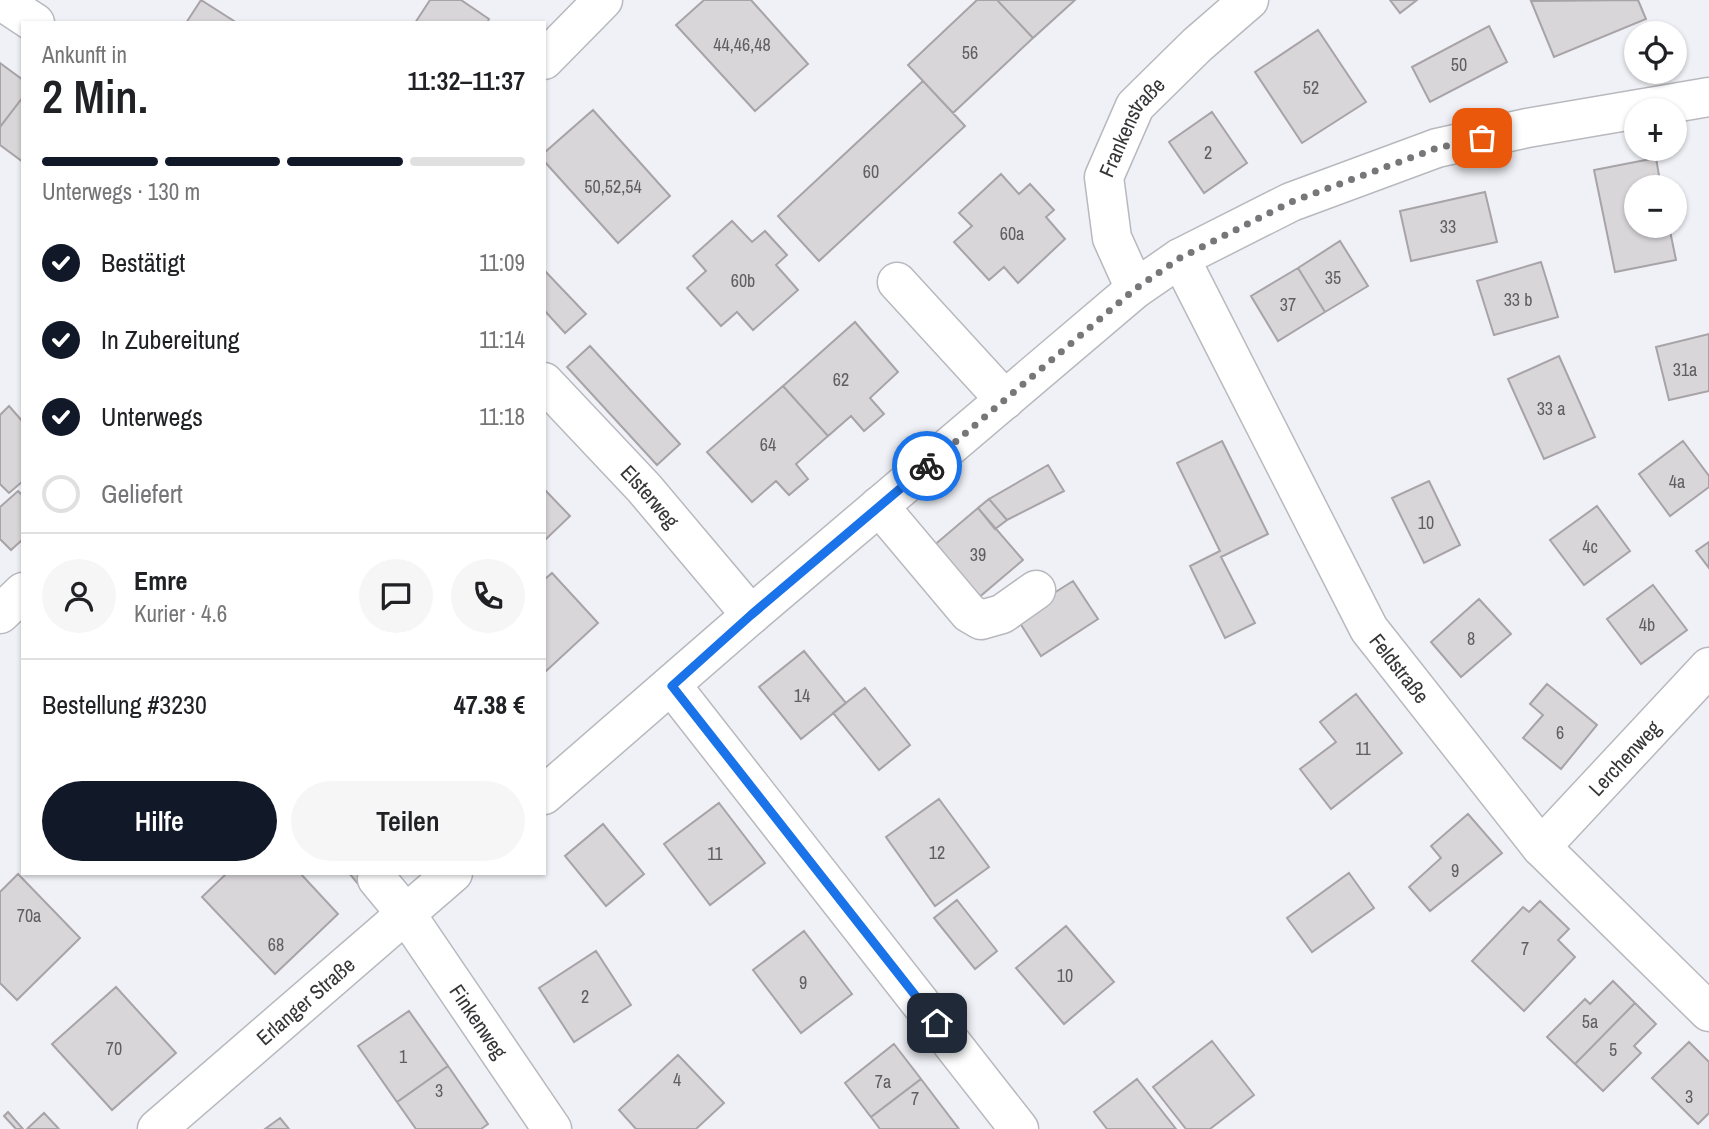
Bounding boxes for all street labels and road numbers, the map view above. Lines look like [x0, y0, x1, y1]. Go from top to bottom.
street label: Frankenstraße [1091, 70, 1171, 181]
street label: Elsterweg [615, 458, 686, 534]
street label: Feldstraße [1363, 627, 1436, 709]
street label: Lerchenweg [1582, 713, 1667, 802]
street label: Erlanger Straße [250, 950, 361, 1052]
street label: Finkenweg [443, 978, 515, 1065]

